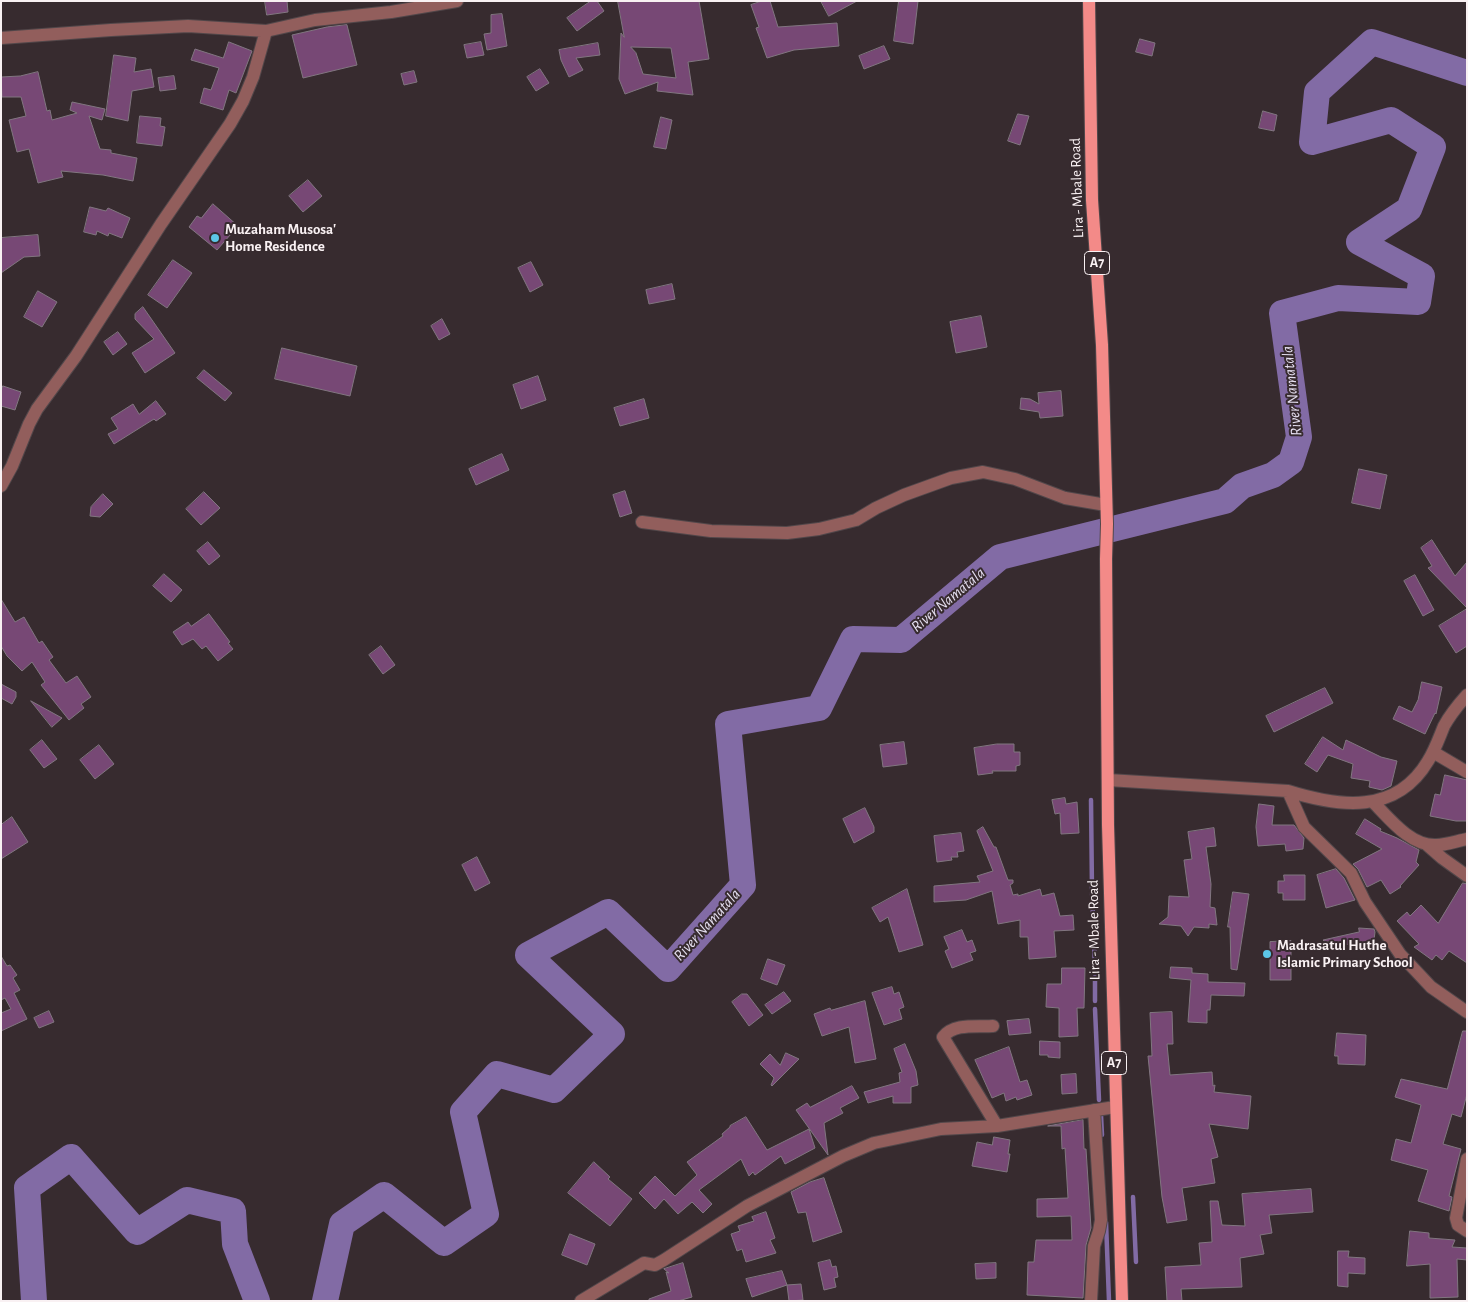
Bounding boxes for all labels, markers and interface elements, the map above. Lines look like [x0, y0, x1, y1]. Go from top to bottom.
street label: Lira - Mbale Road [1066, 137, 1088, 239]
place label: Muzaham Musosa' Home Residence [225, 220, 336, 255]
marker: Muzaham Musosa' Home Residence [209, 232, 221, 244]
road number: A7 [1084, 252, 1110, 274]
water label: River Namatala [1278, 345, 1306, 437]
water label: River Namatala [907, 564, 989, 636]
street label: Lira - Mbale Road [1084, 880, 1104, 980]
water label: River Namatala [670, 885, 744, 965]
place label: Madrasatul Huthe Islamic Primary School [1277, 936, 1413, 971]
marker: Madrasatul Huthe Islamic Primary School [1261, 948, 1273, 960]
road number: A7 [1102, 1052, 1126, 1074]

